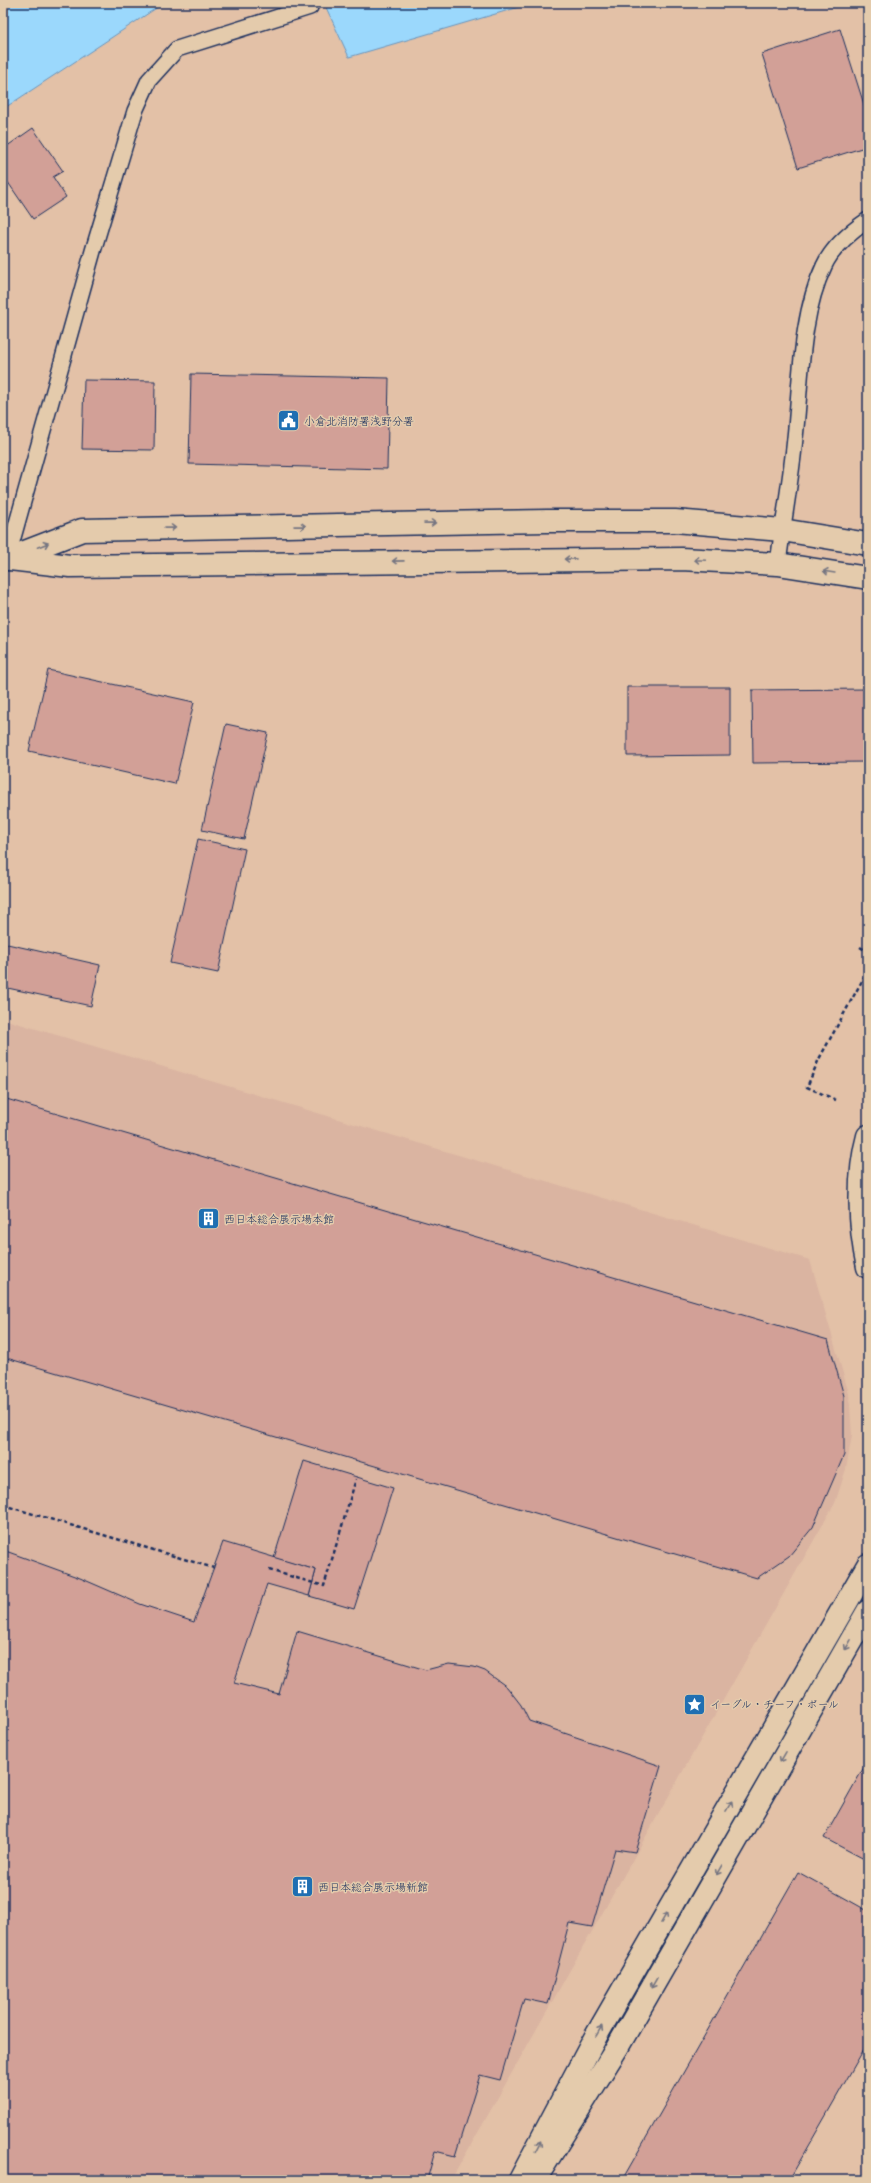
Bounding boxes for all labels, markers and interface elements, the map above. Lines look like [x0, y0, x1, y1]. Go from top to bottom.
public building icon: 小倉北消防署浅野分署 [276, 408, 302, 434]
place label: 小倉北消防署浅野分署 [304, 413, 414, 431]
one-way arrow [423, 519, 436, 527]
one-way arrow [293, 522, 306, 529]
one-way arrow [163, 524, 176, 532]
one-way arrow [37, 540, 49, 548]
one-way arrow [564, 555, 577, 563]
one-way arrow [694, 556, 707, 563]
one-way arrow [392, 557, 405, 565]
one-way arrow [823, 568, 836, 576]
building icon: 西日本総合展示場本館 [196, 1206, 222, 1232]
place label: 西日本総合展示場本館 [224, 1211, 334, 1229]
one-way arrow [844, 1639, 852, 1651]
place icon: イーグル・チーフ・ポール [681, 1691, 707, 1717]
place label: イーグル・チーフ・ポール [710, 1696, 839, 1714]
one-way arrow [779, 1751, 787, 1763]
one-way arrow [726, 1800, 734, 1812]
one-way arrow [714, 1864, 722, 1876]
building icon: 西日本総合展示場新館 [290, 1874, 316, 1900]
place label: 西日本総合展示場新館 [318, 1879, 428, 1897]
one-way arrow [661, 1912, 669, 1924]
one-way arrow [650, 1977, 658, 1989]
one-way arrow [596, 2025, 604, 2037]
one-way arrow [535, 2140, 542, 2152]

